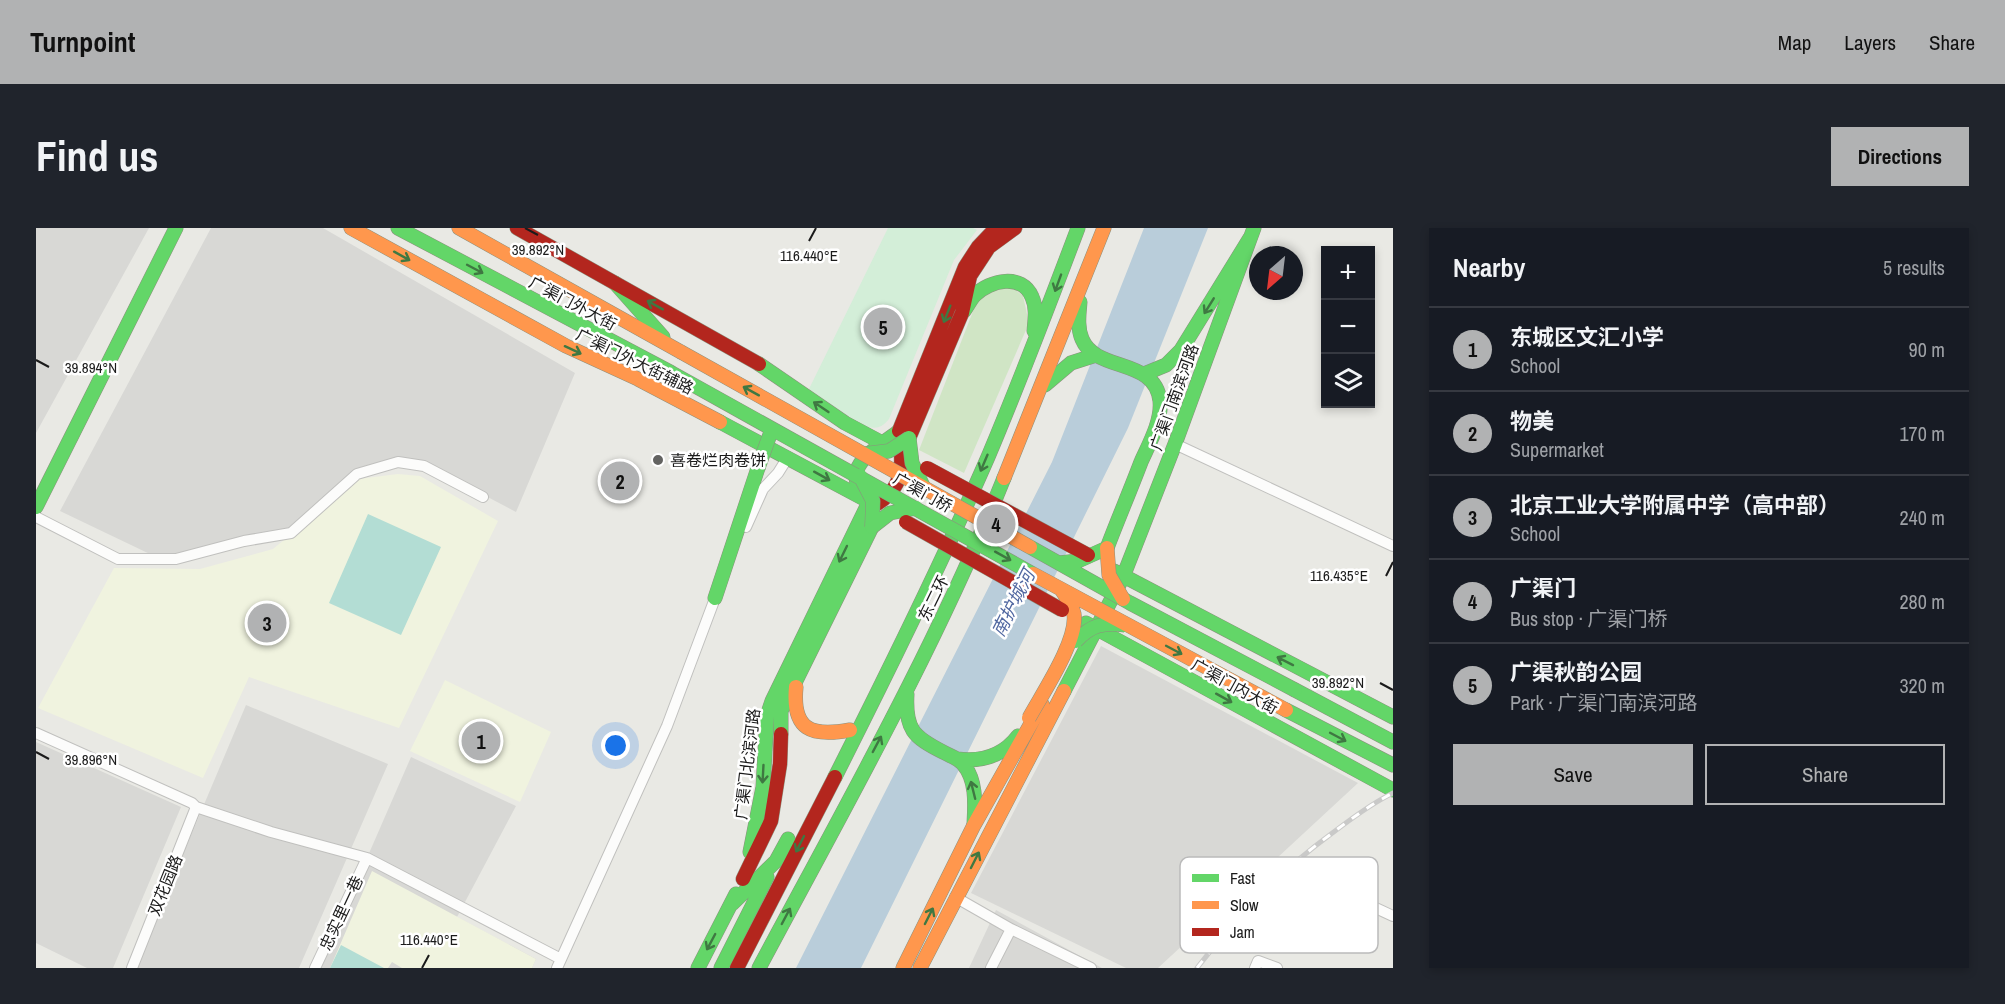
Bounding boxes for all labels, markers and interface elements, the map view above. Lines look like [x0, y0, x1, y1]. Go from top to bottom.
text: Turnpoint [30, 23, 135, 61]
text: Map [1778, 28, 1811, 57]
text: Layers [1844, 28, 1896, 57]
text: Share [1929, 28, 1975, 57]
button: Directions [1831, 127, 1969, 186]
text: Find us [36, 128, 158, 184]
text: 39.892°N [512, 239, 564, 260]
text: 116.440°E [780, 245, 838, 266]
north arrow [1249, 246, 1303, 300]
map controls [1321, 246, 1375, 408]
button: + [1321, 246, 1375, 300]
one-way arrow [393, 250, 410, 262]
text: Nearby [1453, 250, 1525, 285]
text: 5 results [1883, 254, 1945, 281]
one-way arrow [466, 264, 484, 275]
street label: 广渠门外大街 [525, 271, 621, 335]
one-way arrow [1051, 273, 1062, 292]
one-way arrow [1202, 297, 1214, 314]
one-way arrow [647, 299, 664, 311]
button: − [1321, 300, 1375, 354]
pin: 5 [864, 304, 902, 350]
one-way arrow [941, 305, 952, 323]
text: 东城区文汇小学 [1510, 322, 1664, 352]
street label: 广渠门外大街辅路 [573, 323, 697, 399]
text: 1 [1468, 336, 1477, 363]
text: 90 m [1909, 336, 1945, 363]
street label: 广渠门南滨河路 [1145, 341, 1203, 453]
one-way arrow [564, 344, 582, 356]
text: School [1510, 352, 1560, 379]
button: layers [1321, 354, 1375, 408]
text: 39.894°N [65, 357, 117, 378]
one-way arrow [743, 385, 760, 397]
one-way arrow [814, 401, 830, 413]
text: 物美 [1510, 406, 1554, 436]
text: 2 [1468, 420, 1477, 447]
text: 170 m [1899, 420, 1945, 447]
text: Supermarket [1510, 436, 1604, 463]
place label: 喜卷烂肉卷饼 [670, 449, 766, 471]
marker: 喜卷烂肉卷饼 [651, 453, 665, 467]
one-way arrow [978, 454, 989, 472]
pin: 2 [600, 458, 640, 504]
street label: 广渠门桥 [890, 467, 956, 517]
one-way arrow [813, 470, 830, 482]
text: 北京工业大学附属中学（高中部） [1510, 490, 1840, 520]
pin: 4 [976, 502, 1016, 546]
text: 3 [1468, 504, 1477, 531]
text: 240 m [1899, 504, 1945, 531]
text: School [1510, 520, 1560, 547]
one-way arrow [837, 545, 849, 563]
one-way arrow [994, 550, 1011, 562]
water label: 南护城河 [986, 563, 1042, 641]
text: 116.435°E [1310, 565, 1368, 586]
street label: 东二环 [913, 572, 953, 624]
text: 广渠门 [1510, 573, 1576, 603]
text: 4 [1468, 588, 1477, 615]
text: 280 m [1899, 588, 1945, 615]
pin: 3 [248, 600, 286, 646]
text: Bus stop · 广渠门桥 [1510, 605, 1668, 632]
one-way arrow [1164, 645, 1182, 657]
street label: 广渠门内大街 [1188, 653, 1282, 719]
one-way arrow [1277, 655, 1294, 667]
text: 广渠秋韵公园 [1510, 657, 1642, 687]
text: 39.892°N [1312, 672, 1364, 693]
text: 5 [1468, 672, 1477, 699]
text: 320 m [1899, 672, 1945, 699]
text: Park · 广渠门南滨河路 [1510, 689, 1697, 716]
one-way arrow [1215, 693, 1232, 705]
street label: 广渠门北滨河路 [729, 707, 765, 821]
pin: 1 [462, 718, 500, 764]
your location [601, 731, 630, 760]
one-way arrow [1329, 731, 1347, 743]
one-way arrow [872, 735, 883, 753]
button: Save [1453, 744, 1693, 805]
button: Share [1705, 744, 1945, 805]
text: 39.896°N [65, 749, 117, 770]
one-way arrow [758, 764, 769, 784]
one-way arrow [966, 781, 978, 800]
one-way arrow [794, 834, 805, 852]
street label: 双花园路 [143, 851, 187, 919]
one-way arrow [969, 851, 981, 869]
legend [1180, 857, 1378, 953]
text: Fast [1230, 867, 1255, 889]
street label: 忠实里一巷 [314, 872, 368, 954]
text: Slow [1230, 894, 1259, 916]
one-way arrow [924, 907, 935, 925]
one-way arrow [781, 908, 792, 926]
text: Jam [1230, 921, 1255, 943]
text: 116.440°E [400, 929, 458, 950]
one-way arrow [705, 933, 716, 951]

